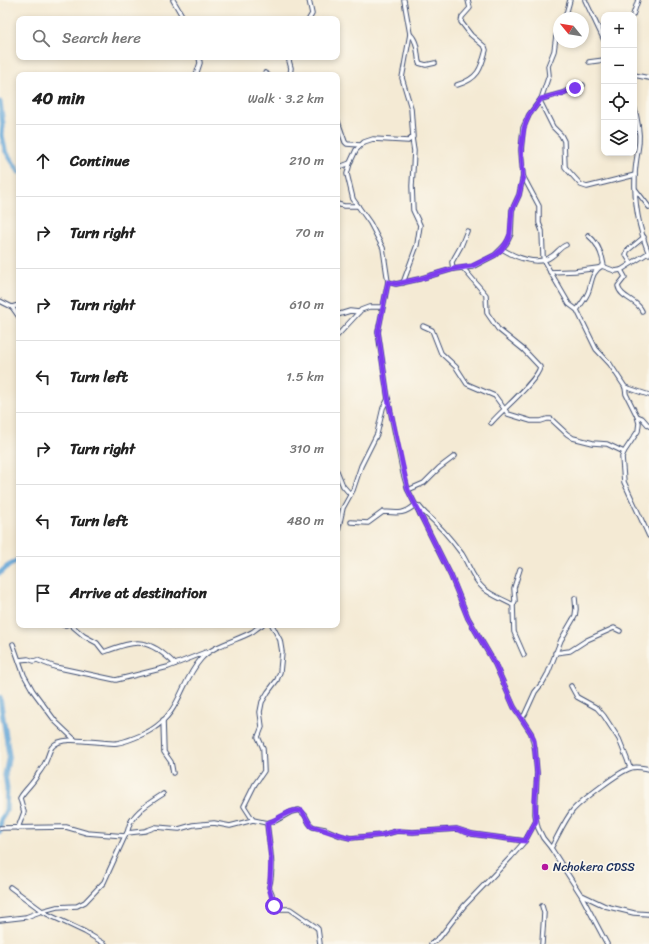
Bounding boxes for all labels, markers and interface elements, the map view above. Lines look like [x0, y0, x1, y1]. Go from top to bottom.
north arrow [553, 12, 589, 48]
map controls [601, 12, 637, 156]
button: + [601, 12, 637, 48]
search box [16, 16, 340, 60]
text: Search here [62, 25, 141, 51]
icon: search [30, 27, 52, 49]
button: − [601, 48, 637, 84]
route end [566, 79, 584, 97]
text: 40 min [32, 83, 85, 113]
button: locate [601, 84, 637, 120]
text: Walk · 3.2 km [248, 87, 324, 110]
button: layers [601, 120, 637, 156]
text: Continue [70, 148, 130, 174]
text: 210 m [289, 149, 324, 172]
icon: ahead [32, 150, 54, 172]
text: Turn right [70, 220, 135, 246]
text: 70 m [295, 221, 324, 244]
icon: right [32, 222, 54, 244]
text: Turn right [70, 292, 135, 318]
text: 610 m [289, 293, 324, 316]
icon: right [32, 294, 54, 316]
text: Turn left [70, 364, 128, 390]
text: 1.5 km [286, 365, 324, 388]
icon: left [32, 366, 54, 388]
text: Turn right [70, 436, 135, 462]
text: 310 m [290, 437, 324, 460]
icon: right [32, 438, 54, 460]
text: Turn left [70, 508, 128, 534]
text: 480 m [286, 509, 324, 532]
icon: left [32, 510, 54, 532]
text: Arrive at destination [70, 580, 207, 606]
icon: arrive [32, 582, 54, 604]
place label: Nchokera CDSS [553, 856, 635, 878]
marker: Nchokera CDSS [540, 862, 550, 872]
route start [265, 897, 283, 915]

